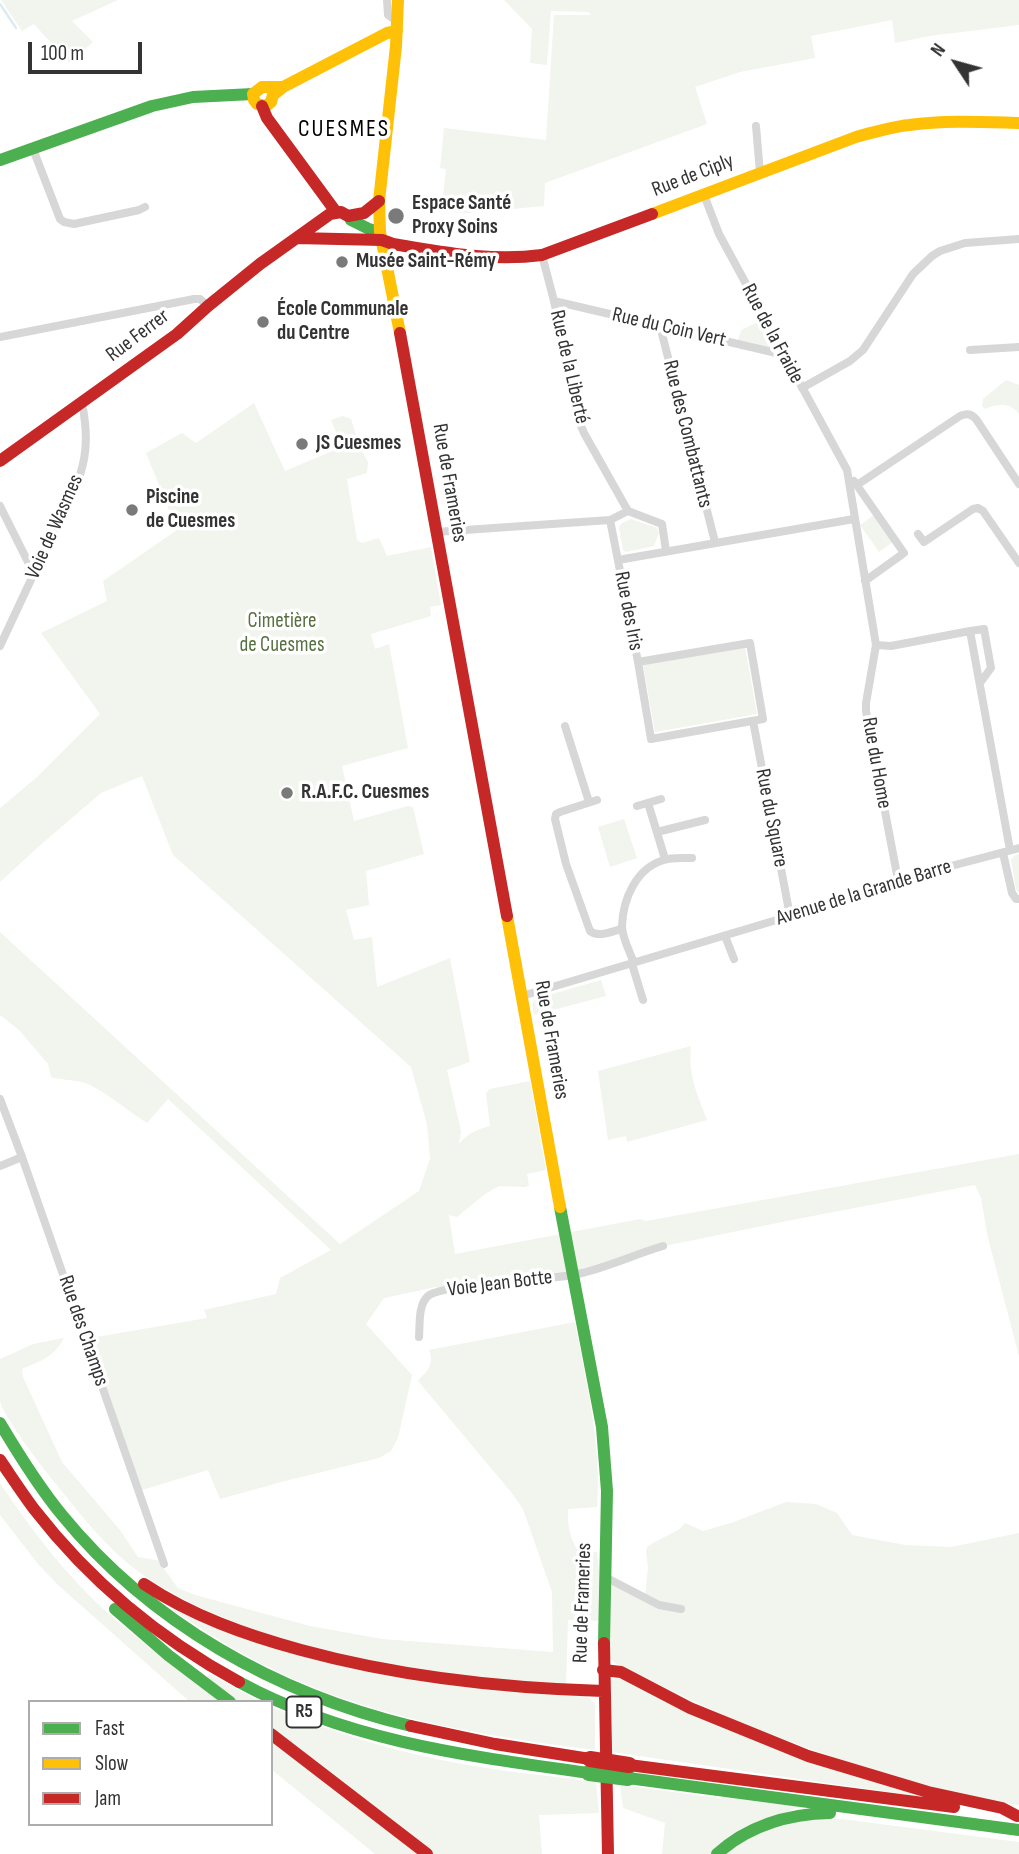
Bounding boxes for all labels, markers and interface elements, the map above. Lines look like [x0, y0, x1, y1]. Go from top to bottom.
scale bar [32, 28, 145, 72]
north arrow [921, 28, 991, 98]
text: N [926, 39, 951, 61]
text: 100 m [41, 41, 84, 66]
district label: CUESMES [299, 116, 389, 144]
street label: Rue de Ciply [649, 149, 737, 203]
place label: Espace Santé Proxy Soins [412, 191, 511, 241]
marker: Espace Santé Proxy Soins [386, 206, 406, 226]
place label: Musée Saint-Rémy [356, 249, 496, 275]
marker: Musée Saint-Rémy [334, 254, 350, 270]
street label: Rue de la Fraide [735, 280, 809, 388]
place label: École Communale du Centre [277, 297, 408, 347]
street label: Rue du Coin Vert [610, 303, 728, 353]
street label: Rue Ferrer [101, 304, 175, 368]
street label: Rue de la Liberté [544, 308, 594, 426]
marker: École Communale du Centre [255, 314, 271, 330]
street label: Rue des Combattants [657, 358, 717, 510]
street label: Rue de Frameries [426, 422, 472, 544]
place label: JS Cuesmes [316, 431, 401, 457]
marker: JS Cuesmes [294, 436, 310, 452]
street label: Voie de Wasmes [21, 471, 89, 583]
place label: Piscine de Cuesmes [146, 485, 235, 535]
marker: Piscine de Cuesmes [124, 502, 140, 518]
street label: Rue des Iris [608, 569, 648, 653]
park label: Cimetière de Cuesmes [240, 609, 324, 659]
street label: Rue du Home [856, 715, 896, 811]
street label: Rue du Square [749, 767, 793, 869]
place label: R.A.F.C. Cuesmes [301, 780, 429, 806]
marker: R.A.F.C. Cuesmes [279, 785, 295, 801]
street label: Avenue de la Grande Barre [773, 854, 955, 932]
street label: Rue de Frameries [528, 979, 574, 1101]
street label: Voie Jean Botte [446, 1265, 554, 1303]
street label: Rue des Champs [52, 1272, 114, 1390]
street label: Rue de Frameries [568, 1542, 598, 1664]
road number: R5 [286, 1696, 322, 1728]
legend [28, 1700, 273, 1826]
text: Fast [95, 1716, 125, 1741]
text: Slow [95, 1751, 128, 1776]
text: Jam [95, 1786, 121, 1811]

